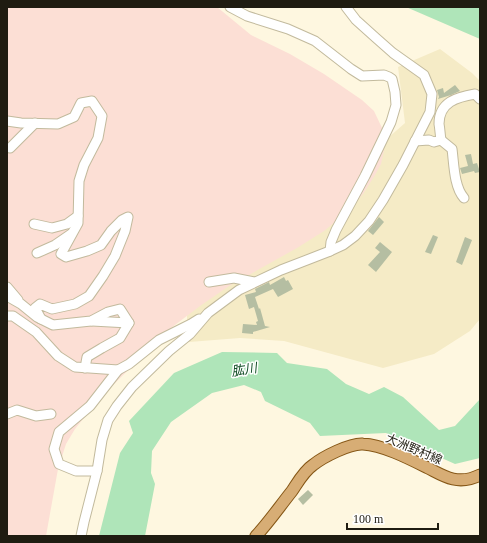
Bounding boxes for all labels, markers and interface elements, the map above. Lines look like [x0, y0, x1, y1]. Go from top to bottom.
water label: 肱川 [230, 360, 260, 379]
street label: 大洲野村線 [384, 431, 444, 467]
scale bar [347, 505, 438, 531]
text: 100 m [353, 512, 384, 526]

